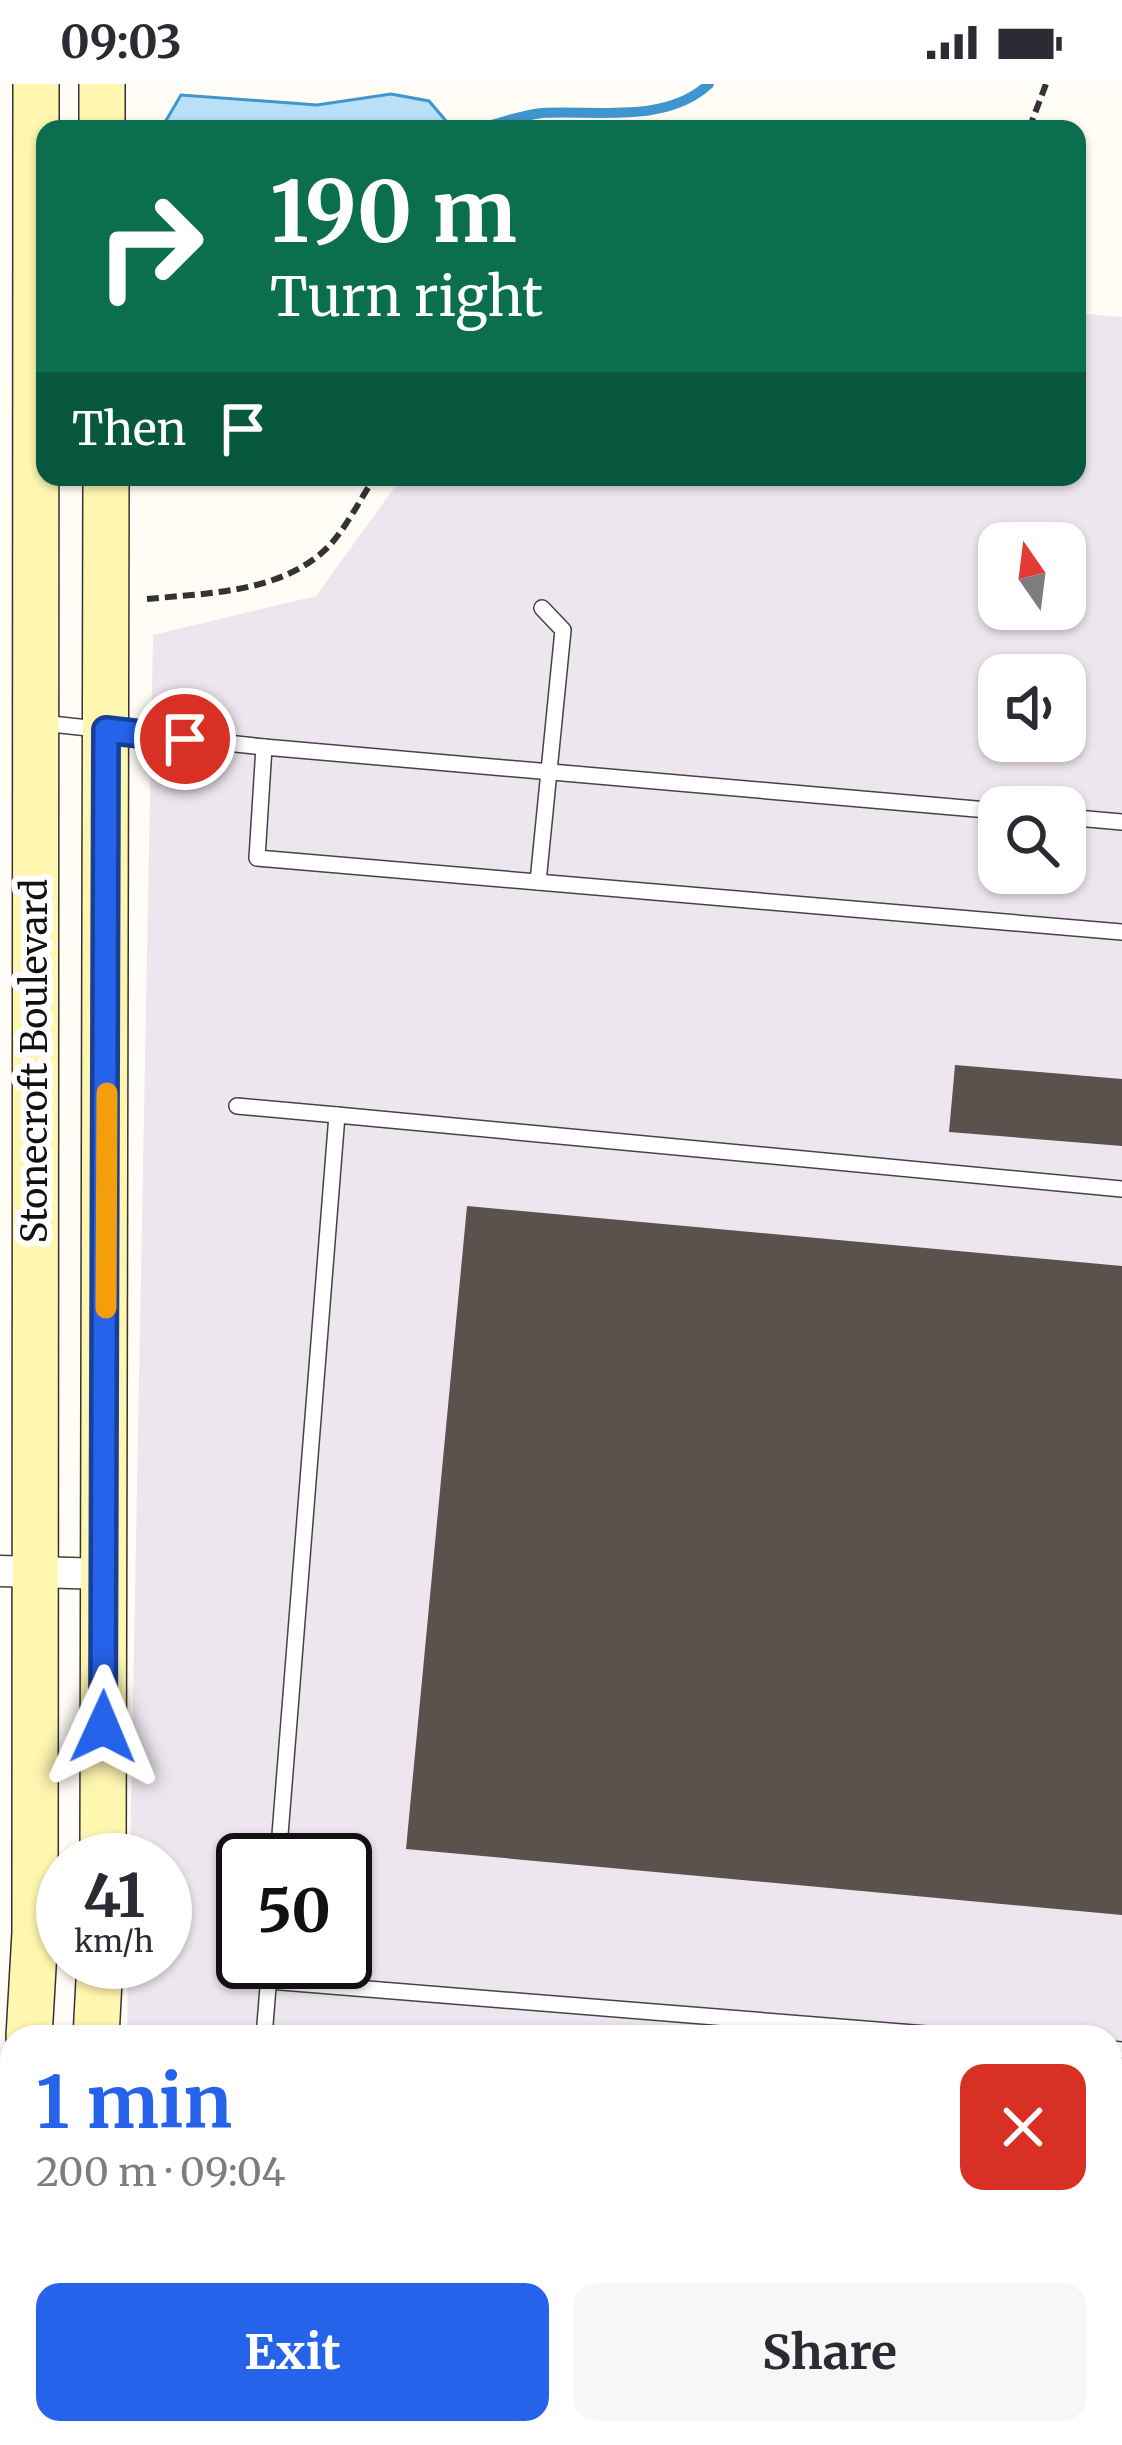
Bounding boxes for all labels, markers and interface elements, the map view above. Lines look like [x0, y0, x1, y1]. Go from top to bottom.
text: 09:03 [60, 14, 182, 70]
text: 190 m [270, 159, 517, 265]
icon: right [72, 168, 228, 324]
text: Turn right [270, 263, 543, 331]
icon: arrive [210, 396, 276, 462]
text: Then [72, 401, 186, 457]
north arrow [978, 522, 1086, 630]
map controls [978, 522, 1086, 894]
button: sound [978, 654, 1086, 762]
pin [134, 688, 236, 790]
icon: arrive [152, 706, 218, 772]
button: search [978, 786, 1086, 894]
street label: Stonecroft Boulevard [12, 879, 57, 1243]
position arrow [40, 1664, 166, 1790]
speed limit sign: 50 [216, 1833, 372, 1989]
text: 41 [83, 1858, 145, 1933]
text: km/h [74, 1922, 154, 1960]
text: 1 min [36, 2057, 232, 2148]
button: close [960, 2064, 1086, 2190]
text: 200 m · 09:04 [36, 2148, 286, 2197]
button: Exit [36, 2283, 549, 2421]
button: Share [573, 2283, 1086, 2421]

